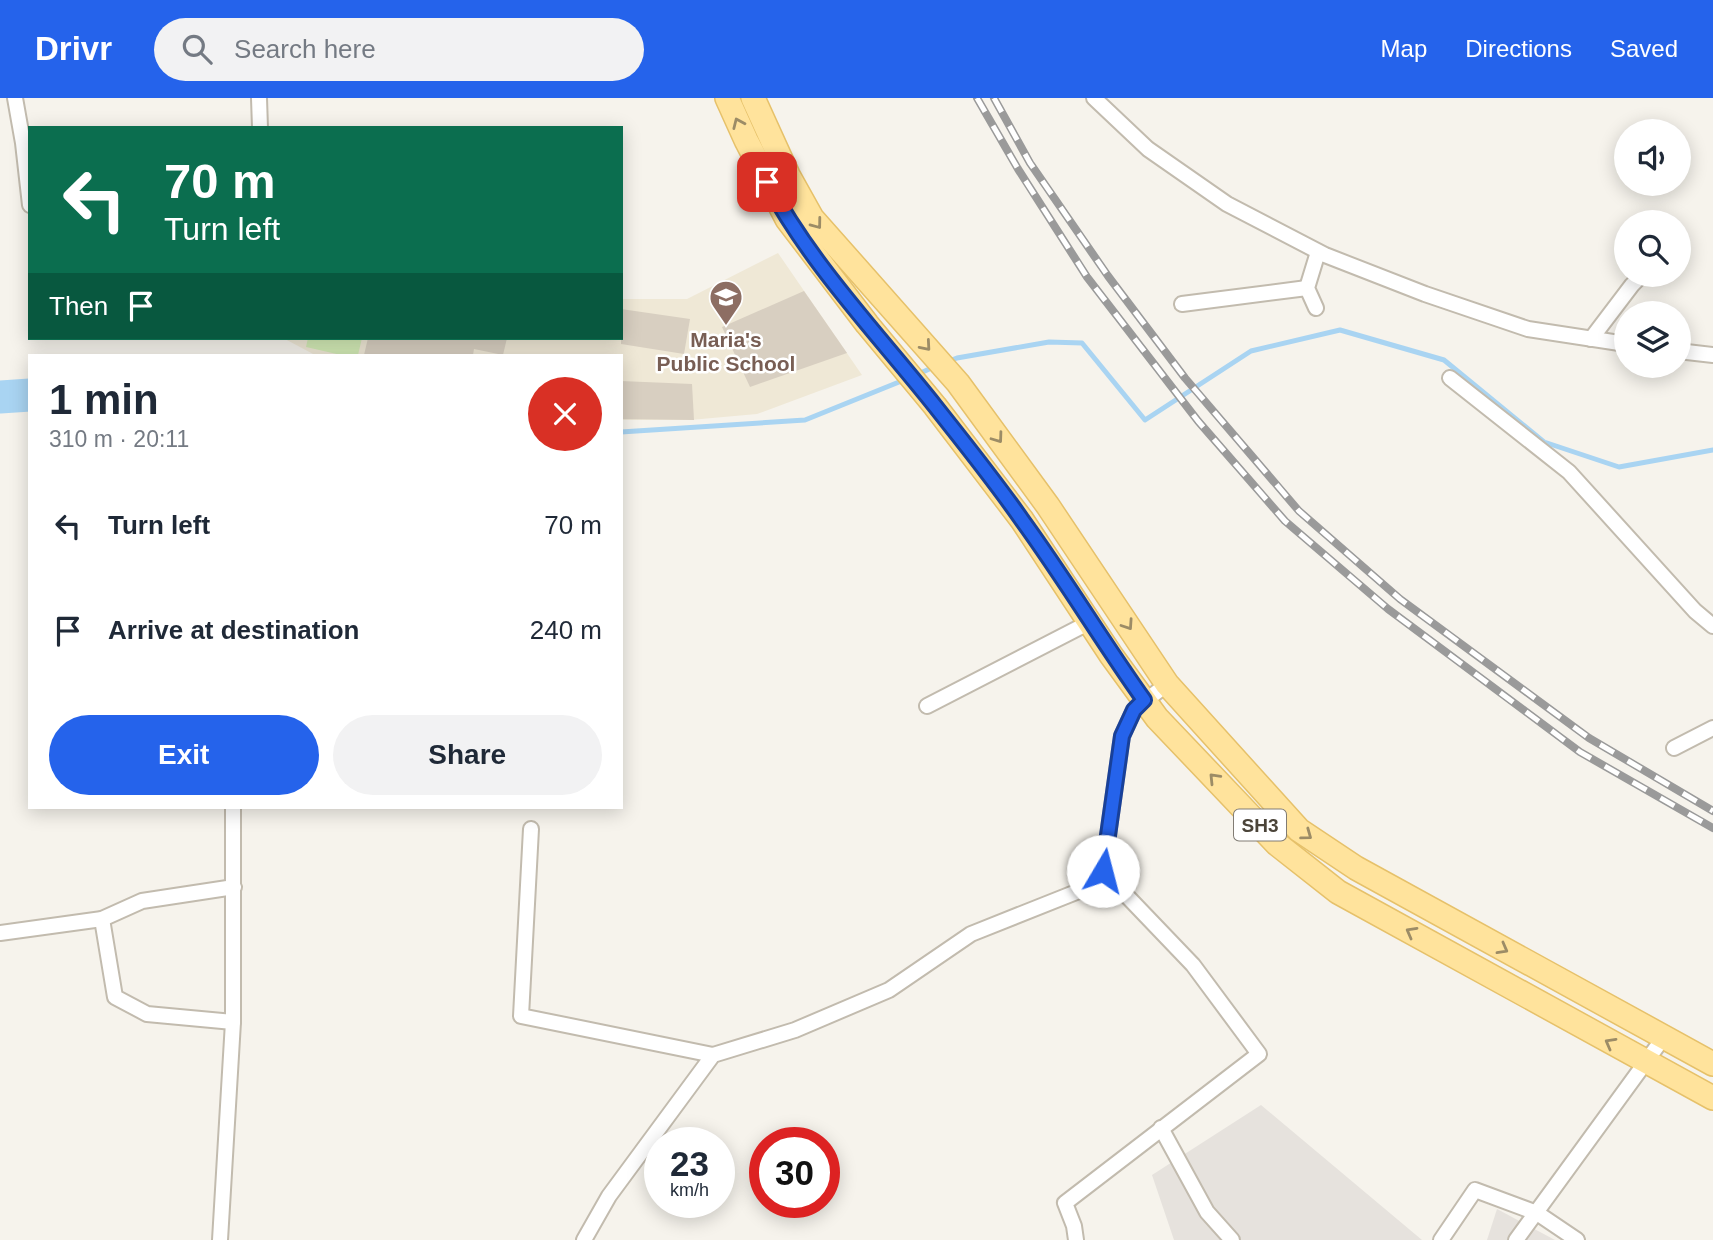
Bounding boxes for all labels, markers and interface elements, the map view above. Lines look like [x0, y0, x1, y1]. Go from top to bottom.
search box [154, 18, 644, 81]
text: Drivr [35, 30, 112, 67]
icon: search [178, 30, 216, 68]
text: Search here [234, 34, 376, 64]
text: Map [1381, 35, 1427, 62]
text: Directions [1465, 35, 1572, 62]
text: Saved [1610, 35, 1678, 62]
one-way arrow [732, 118, 746, 130]
map controls [1614, 119, 1691, 378]
button: sound [1614, 119, 1691, 196]
pin [737, 152, 797, 212]
icon: left [49, 154, 140, 245]
text: 70 m [164, 154, 276, 208]
icon: arrive [748, 163, 786, 201]
button: search [1614, 210, 1691, 287]
text: Turn left [164, 211, 280, 247]
one-way arrow [808, 216, 821, 229]
school or university icon: Maria's Public School [707, 278, 745, 327]
icon: arrive [122, 287, 160, 325]
text: Then [49, 291, 108, 321]
button: layers [1614, 301, 1691, 378]
place label: Maria's Public School [657, 328, 795, 375]
one-way arrow [918, 338, 930, 351]
text: 1 min [49, 376, 159, 423]
button: close [528, 377, 602, 451]
text: 310 m · 20:11 [49, 426, 189, 452]
one-way arrow [990, 430, 1003, 443]
icon: left [49, 507, 87, 545]
text: Turn left [108, 510, 210, 540]
text: 70 m [544, 510, 602, 540]
icon: arrive [49, 612, 87, 650]
text: Arrive at destination [108, 615, 359, 645]
text: 240 m [530, 615, 602, 645]
one-way arrow [1120, 617, 1132, 630]
button: Exit [49, 715, 319, 795]
button: Share [333, 715, 602, 795]
one-way arrow [1210, 773, 1223, 786]
road number: SH3 [1234, 810, 1286, 840]
one-way arrow [1299, 827, 1312, 839]
position arrow [1066, 834, 1140, 908]
one-way arrow [1406, 927, 1418, 940]
one-way arrow [1496, 941, 1509, 954]
one-way arrow [1605, 1038, 1617, 1051]
speed limit sign: 30 [749, 1127, 840, 1218]
text: 23 [670, 1144, 709, 1183]
text: km/h [670, 1180, 709, 1200]

